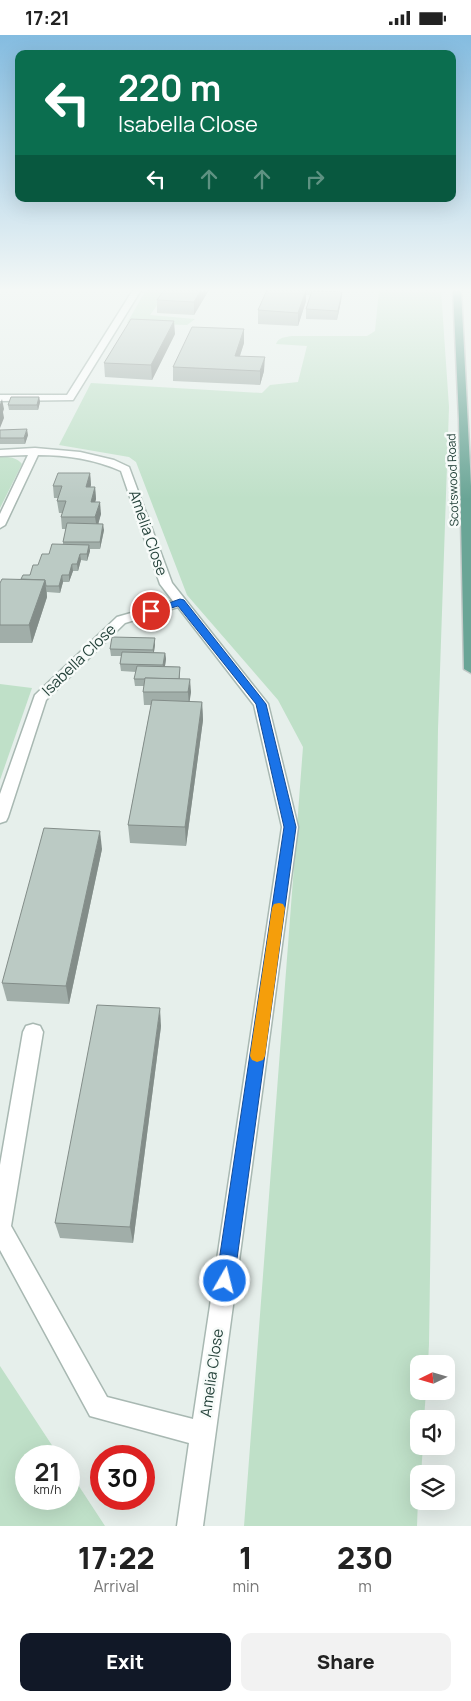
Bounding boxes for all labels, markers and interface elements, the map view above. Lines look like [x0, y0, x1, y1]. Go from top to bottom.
text: 17:21 [25, 5, 70, 31]
text: 220 m [118, 64, 221, 112]
icon: left [35, 70, 100, 135]
text: Isabella Close [118, 109, 258, 139]
icon: left [142, 165, 170, 193]
icon: ahead [195, 165, 223, 193]
icon: ahead [248, 165, 276, 193]
icon: right [301, 165, 329, 193]
street label: Scotswood Road [442, 433, 463, 527]
street label: Amelia Close [124, 487, 173, 579]
pin [130, 590, 172, 632]
icon: arrive [137, 597, 165, 625]
street label: Isabella Close [37, 619, 120, 700]
position arrow [198, 1254, 250, 1306]
street label: Amelia Close [195, 1327, 228, 1418]
north arrow [410, 1355, 455, 1400]
map controls [410, 1355, 455, 1510]
button: sound [410, 1410, 455, 1455]
speed limit sign: 30 [90, 1445, 155, 1510]
text: 21 [35, 1454, 60, 1489]
button: layers [410, 1465, 455, 1510]
text: km/h [34, 1481, 61, 1498]
text: 17:22 [78, 1537, 155, 1578]
text: 1 [239, 1537, 253, 1578]
text: 230 [337, 1537, 393, 1578]
text: Arrival [93, 1575, 139, 1597]
text: min [232, 1575, 259, 1597]
text: m [358, 1575, 372, 1597]
button: Exit [20, 1633, 231, 1691]
button: Share [241, 1633, 451, 1691]

